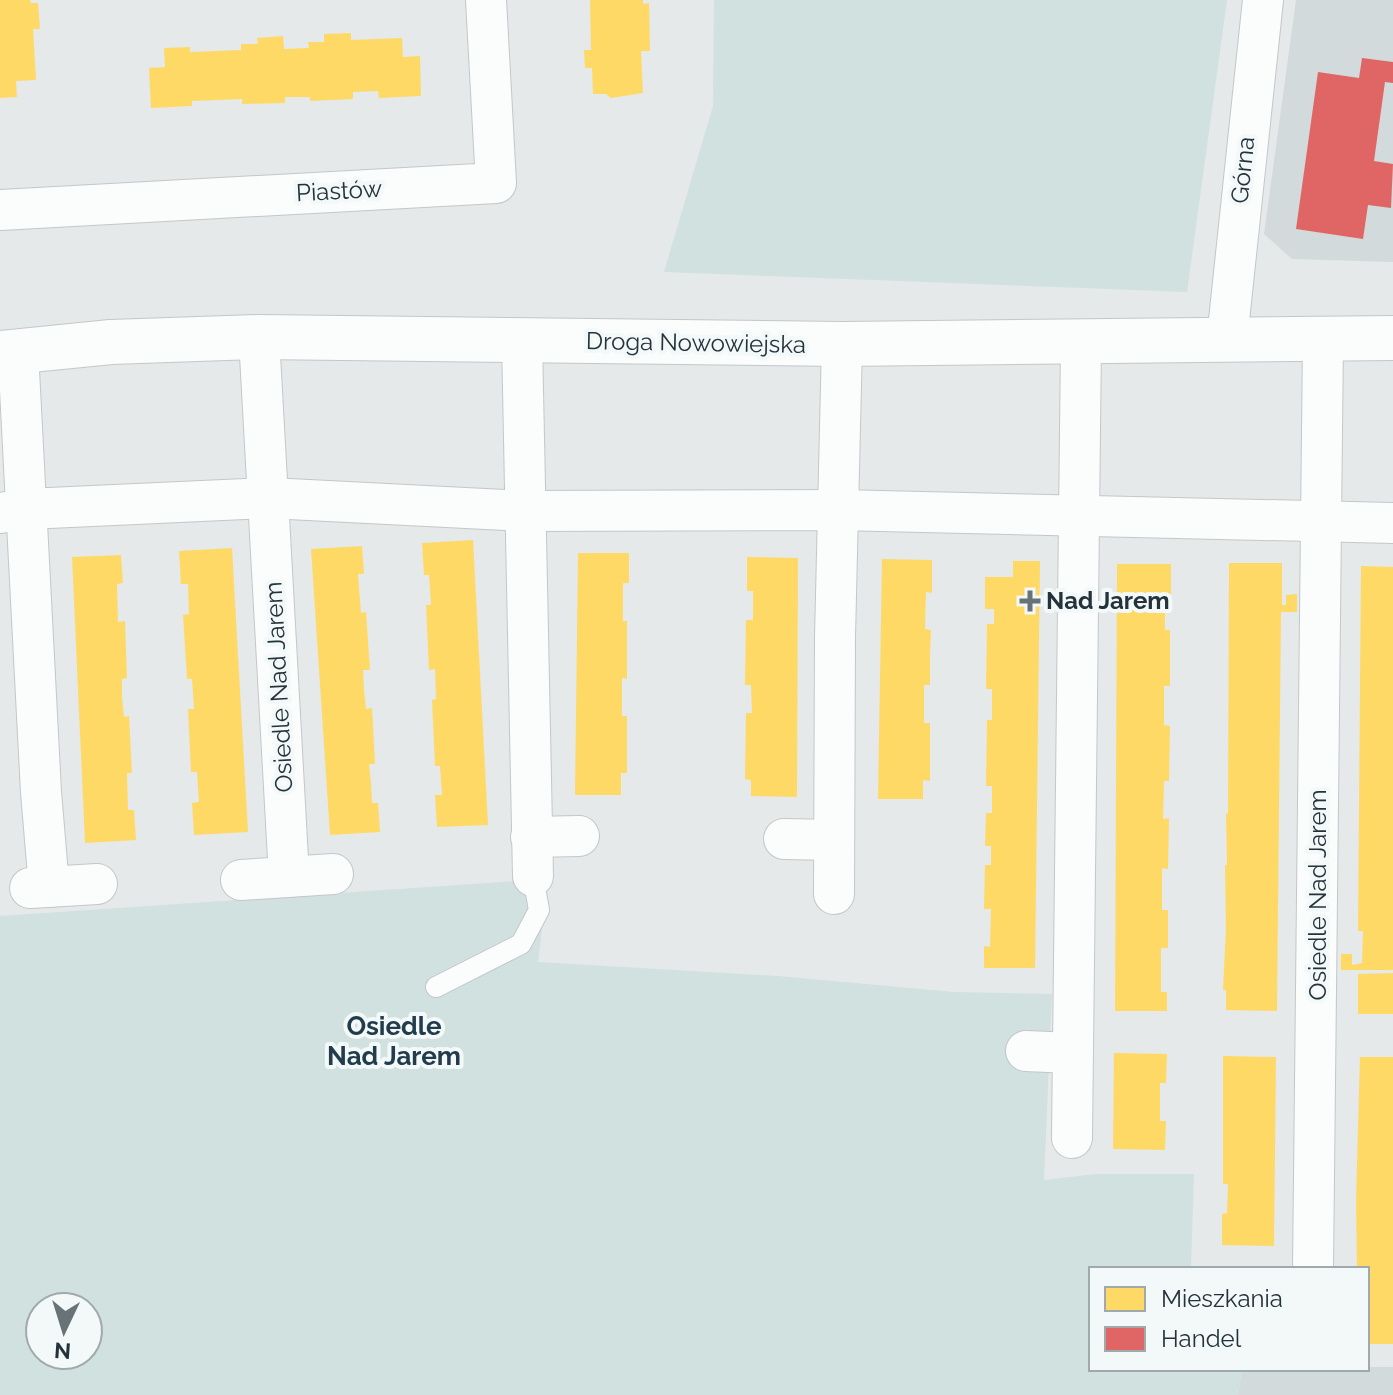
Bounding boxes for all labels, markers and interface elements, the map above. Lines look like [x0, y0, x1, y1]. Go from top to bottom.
street label: Górna [1225, 135, 1260, 205]
street label: Piastów [295, 174, 383, 207]
street label: Droga Nowowiejska [586, 326, 806, 359]
street label: Osiedle Nad Jarem [258, 581, 299, 793]
place label: Nad Jarem [1046, 586, 1170, 615]
marker: Nad Jarem [1021, 592, 1039, 610]
street label: Osiedle Nad Jarem [1303, 789, 1332, 1001]
district label: Osiedle Nad Jarem [327, 1011, 461, 1071]
legend [1089, 1267, 1369, 1371]
text: Mieszkania [1161, 1284, 1283, 1313]
north arrow [24, 1291, 104, 1371]
text: Handel [1161, 1324, 1242, 1353]
text: N [53, 1337, 72, 1365]

